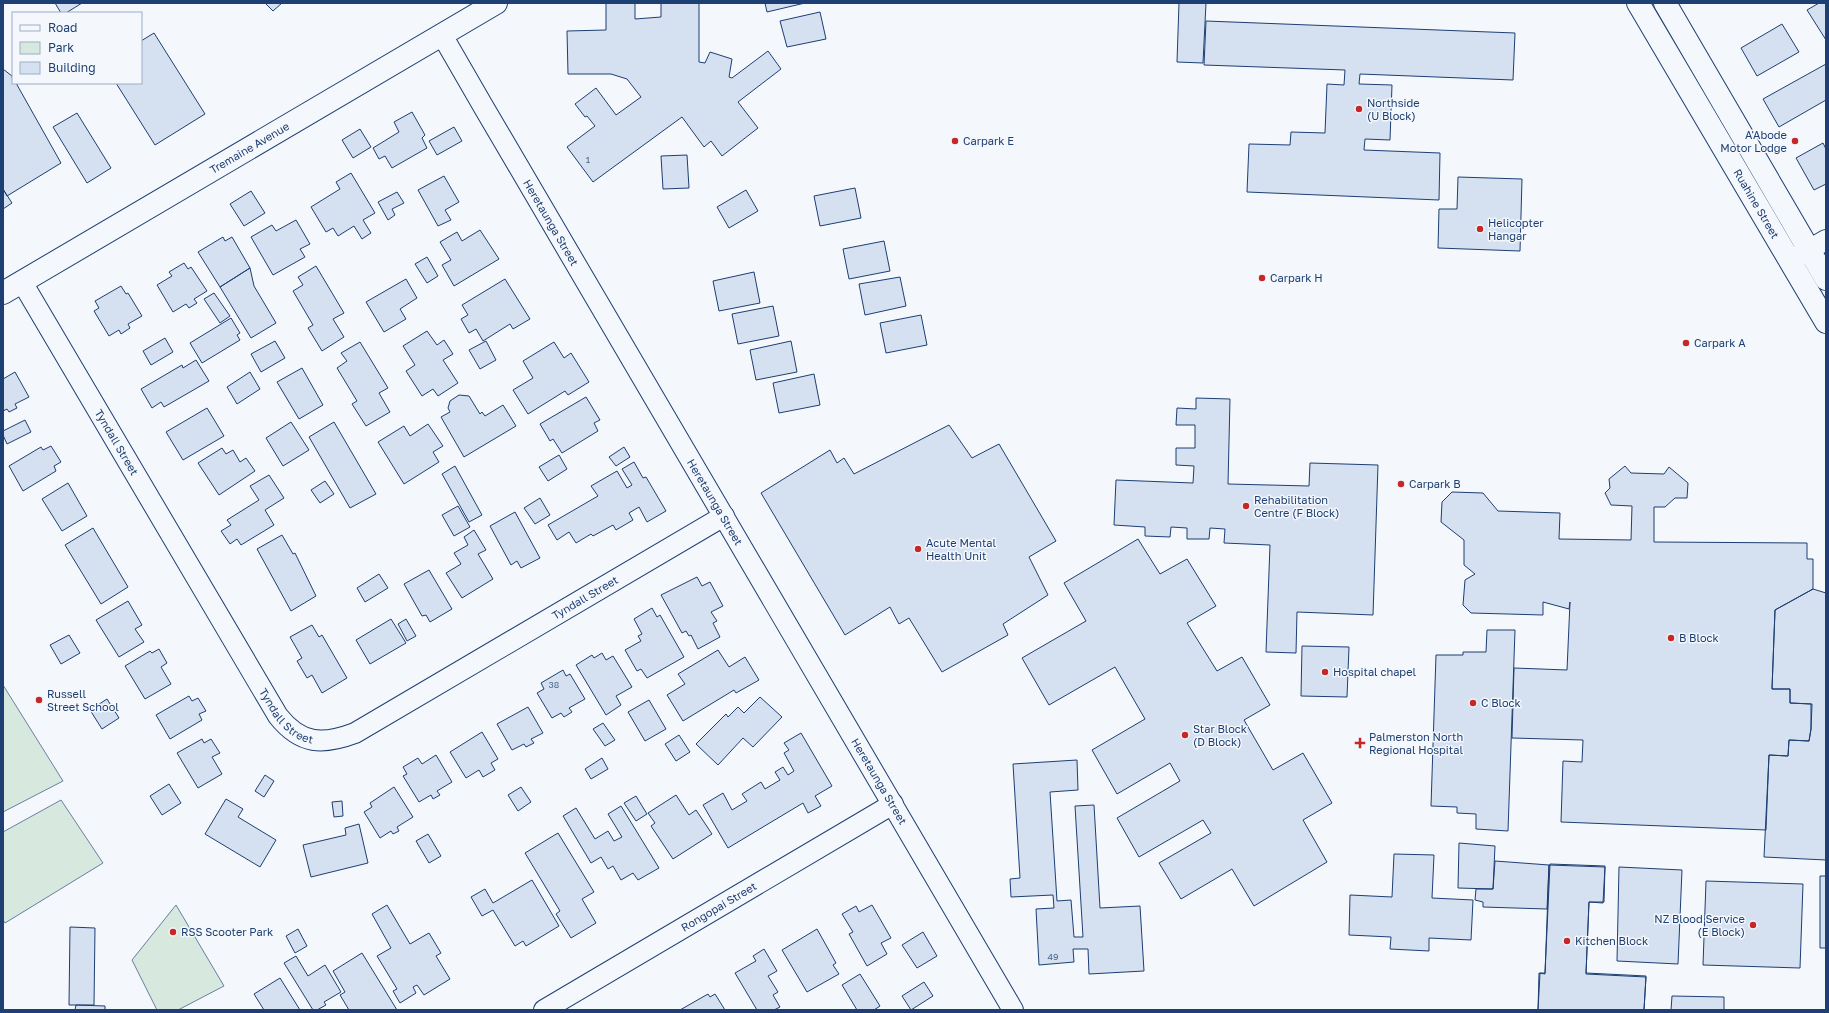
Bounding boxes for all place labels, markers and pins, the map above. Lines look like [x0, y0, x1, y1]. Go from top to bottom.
place label: Northside (U Block) [1367, 96, 1420, 122]
marker: Northside (U Block) [1354, 104, 1364, 114]
place label: A'Abode Motor Lodge [1720, 128, 1787, 154]
place label: Carpark E [963, 134, 1014, 147]
marker: Carpark E [950, 136, 960, 146]
marker: A'Abode Motor Lodge [1790, 136, 1800, 146]
place label: Helicopter Hangar [1488, 216, 1544, 242]
marker: Helicopter Hangar [1475, 224, 1485, 234]
place label: Carpark H [1270, 271, 1323, 284]
marker: Carpark H [1257, 273, 1267, 283]
place label: Carpark A [1694, 336, 1746, 349]
marker: Carpark A [1681, 338, 1691, 348]
place label: Carpark B [1409, 477, 1461, 490]
marker: Carpark B [1396, 479, 1406, 489]
place label: Rehabilitation Centre (F Block) [1254, 493, 1339, 519]
marker: Rehabilitation Centre (F Block) [1241, 501, 1251, 511]
place label: Acute Mental Health Unit [926, 536, 997, 562]
marker: Acute Mental Health Unit [913, 544, 923, 554]
place label: B Block [1679, 631, 1719, 644]
marker: B Block [1666, 633, 1676, 643]
place label: Hospital chapel [1333, 665, 1417, 678]
marker: Hospital chapel [1320, 667, 1330, 677]
place label: Russell Street School [47, 687, 119, 713]
marker: Russell Street School [34, 695, 44, 705]
place label: C Block [1481, 696, 1521, 709]
marker: C Block [1468, 698, 1478, 708]
place label: Star Block (D Block) [1193, 722, 1247, 748]
marker: Star Block (D Block) [1180, 730, 1190, 740]
place label: Palmerston North Regional Hospital [1369, 730, 1463, 756]
marker: Palmerston North Regional Hospital [1354, 737, 1366, 749]
place label: NZ Blood Service (E Block) [1654, 912, 1745, 938]
marker: NZ Blood Service (E Block) [1748, 920, 1758, 930]
place label: RSS Scooter Park [181, 925, 273, 938]
marker: RSS Scooter Park [168, 927, 178, 937]
place label: Kitchen Block [1575, 934, 1648, 947]
marker: Kitchen Block [1562, 936, 1572, 946]

